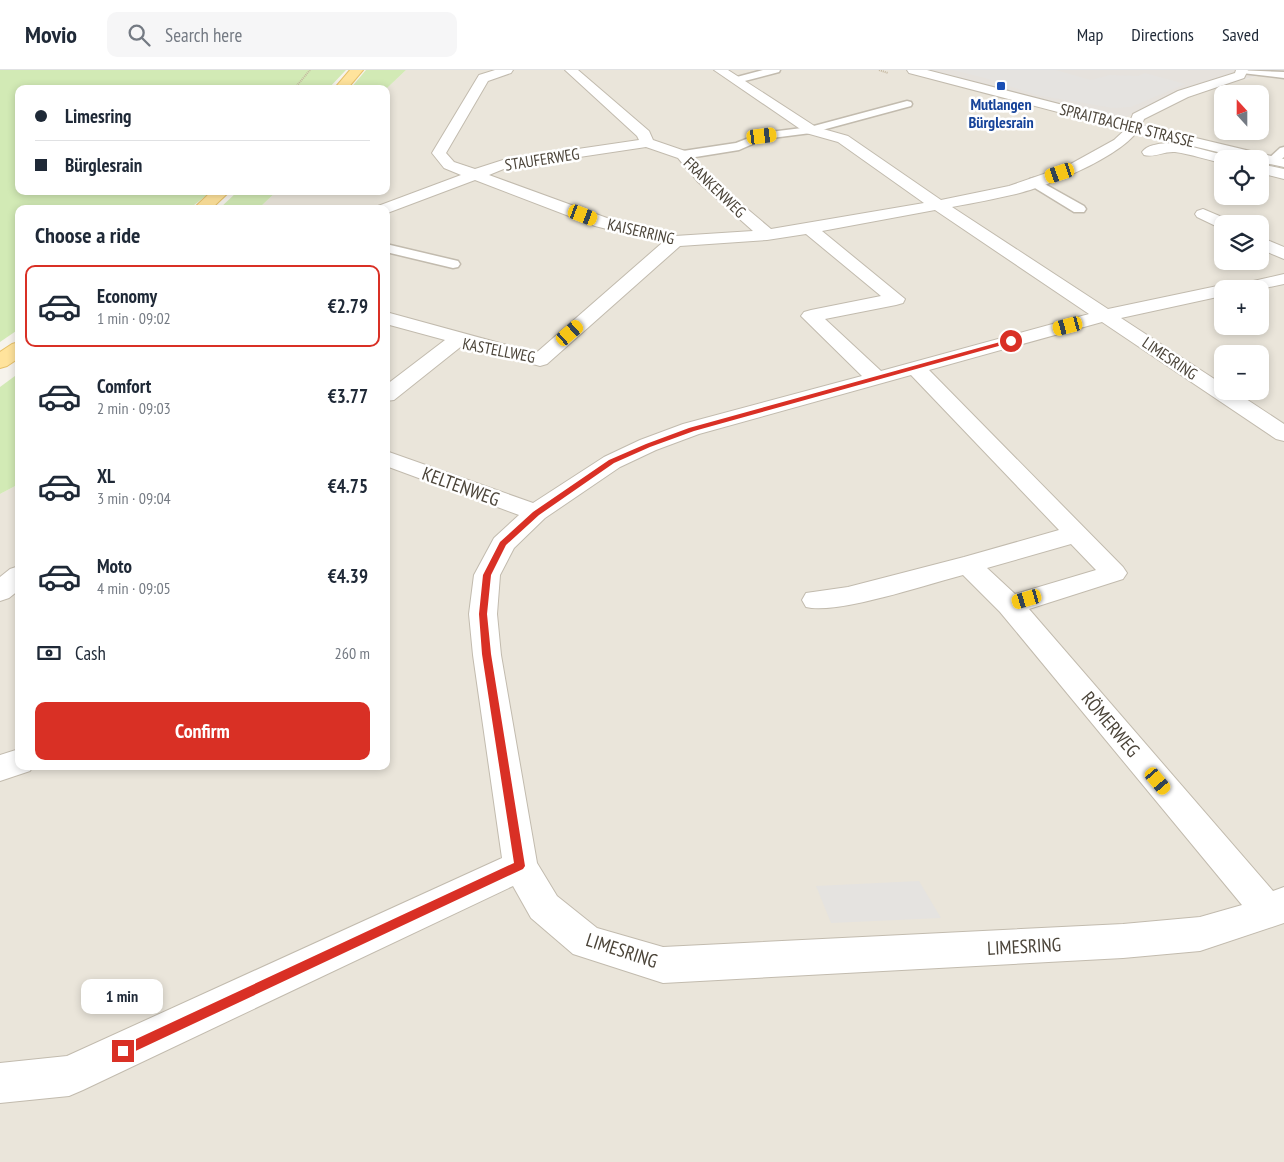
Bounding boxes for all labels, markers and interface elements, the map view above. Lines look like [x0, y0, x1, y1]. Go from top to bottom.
search box [107, 12, 457, 57]
text: Movio [25, 19, 77, 50]
icon: search [125, 21, 153, 49]
text: Search here [165, 23, 242, 47]
text: Map [1077, 23, 1103, 46]
text: Directions [1131, 23, 1194, 46]
text: Saved [1222, 23, 1259, 46]
marker: Mutlangen Bürglesrain [995, 80, 1007, 92]
north arrow [1214, 85, 1269, 140]
map controls [1214, 85, 1269, 400]
place label: Mutlangen Bürglesrain [968, 94, 1034, 132]
street label: SPRAITBACHER STRASSE [1058, 99, 1196, 151]
text: Limesring [65, 104, 132, 128]
car [746, 127, 777, 145]
street label: STAUFERWEG [503, 143, 581, 175]
button: locate [1214, 150, 1269, 205]
street label: FRANKENWEG [680, 152, 750, 222]
text: Bürglesrain [65, 153, 142, 177]
car [1043, 161, 1076, 185]
car [566, 203, 599, 227]
street label: KAISERRING [606, 214, 677, 248]
button: layers [1214, 215, 1269, 270]
text: Choose a ride [35, 221, 140, 249]
button: + [1214, 280, 1269, 335]
icon: car [37, 284, 82, 329]
text: Economy [97, 284, 157, 308]
text: €2.79 [328, 294, 368, 318]
text: 1 min · 09:02 [97, 308, 171, 328]
car [1051, 315, 1084, 337]
car [553, 317, 586, 349]
route start [1000, 330, 1022, 352]
street label: LIMESRING [1139, 332, 1201, 384]
street label: KASTELLWEG [461, 333, 537, 367]
button: − [1214, 345, 1269, 400]
icon: car [37, 374, 82, 419]
text: Comfort [97, 374, 151, 398]
text: €3.77 [328, 384, 368, 408]
text: 2 min · 09:03 [97, 398, 171, 418]
street label: KELTENWEG [419, 461, 503, 511]
icon: car [37, 464, 82, 509]
text: XL [97, 464, 115, 488]
text: €4.75 [328, 474, 368, 498]
text: 3 min · 09:04 [97, 488, 171, 508]
icon: car [37, 554, 82, 599]
text: Moto [97, 554, 132, 578]
text: €4.39 [328, 564, 368, 588]
text: 4 min · 09:05 [97, 578, 171, 598]
car [1010, 588, 1043, 610]
icon: cash [35, 639, 63, 667]
text: Cash [75, 641, 106, 665]
text: 260 m [335, 643, 370, 663]
street label: RÖMERWEG [1077, 686, 1145, 762]
button: Confirm [35, 702, 370, 760]
car [1142, 765, 1173, 797]
street label: LIMESRING [583, 927, 661, 973]
street label: LIMESRING [987, 932, 1061, 960]
callout: 1 min [82, 978, 164, 1014]
text: 1 min [106, 986, 138, 1006]
route end [112, 1040, 134, 1062]

